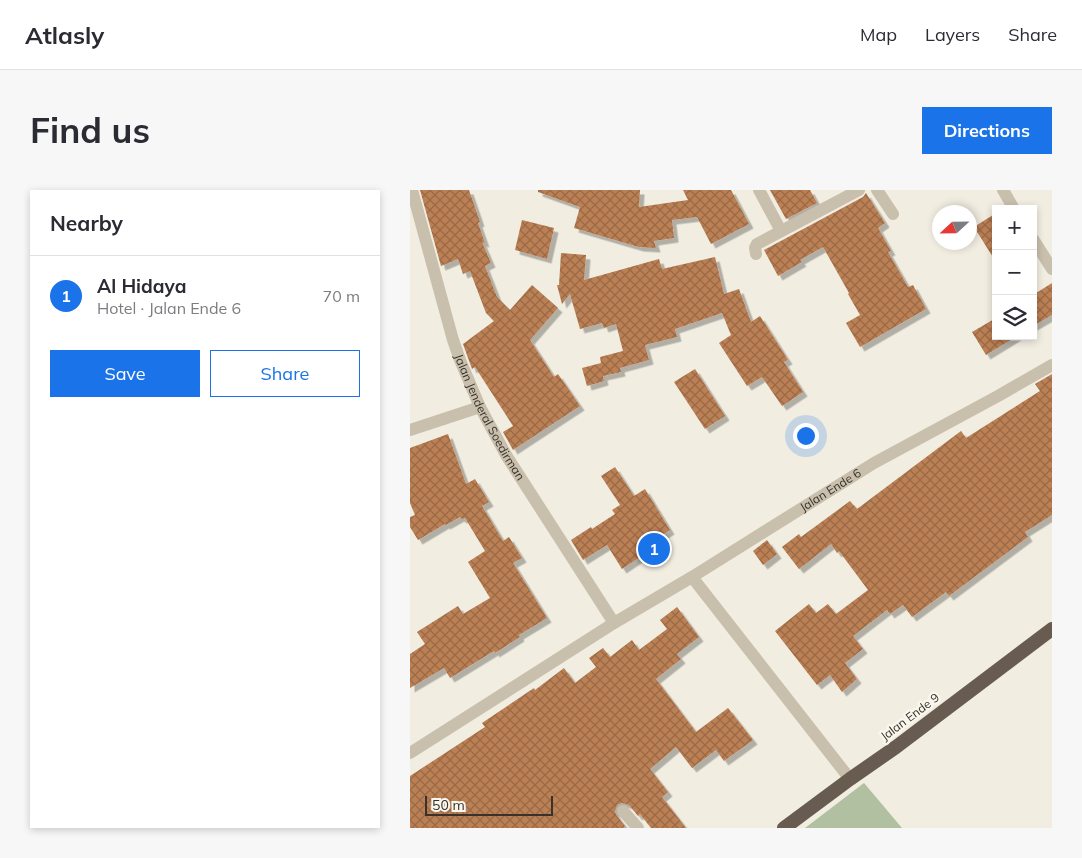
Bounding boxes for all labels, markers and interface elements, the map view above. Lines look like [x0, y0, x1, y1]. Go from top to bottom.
text: Atlasly [25, 20, 104, 50]
text: Map [860, 23, 897, 46]
text: Layers [925, 23, 980, 46]
text: Share [1008, 23, 1057, 46]
button: Directions [922, 107, 1052, 154]
text: Find us [30, 108, 150, 152]
north arrow [932, 205, 977, 250]
map controls [992, 205, 1037, 340]
button: + [992, 205, 1037, 250]
text: Nearby [50, 210, 123, 236]
button: − [992, 250, 1037, 295]
text: Al Hidaya [97, 274, 186, 298]
text: 1 [61, 286, 71, 306]
text: 70 m [323, 286, 360, 306]
button: layers [992, 295, 1037, 340]
text: Hotel · Jalan Ende 6 [97, 298, 241, 318]
button: Save [50, 350, 200, 397]
button: Share [210, 350, 360, 397]
street label: Jalan Jenderal Soedirman [451, 352, 528, 483]
your location [793, 423, 819, 449]
street label: Jalan Ende 6 [797, 465, 864, 515]
pin: 1 [638, 530, 670, 568]
street label: Jalan Ende 9 [877, 690, 942, 744]
scale bar [425, 793, 552, 816]
text: 50 m [432, 796, 465, 814]

